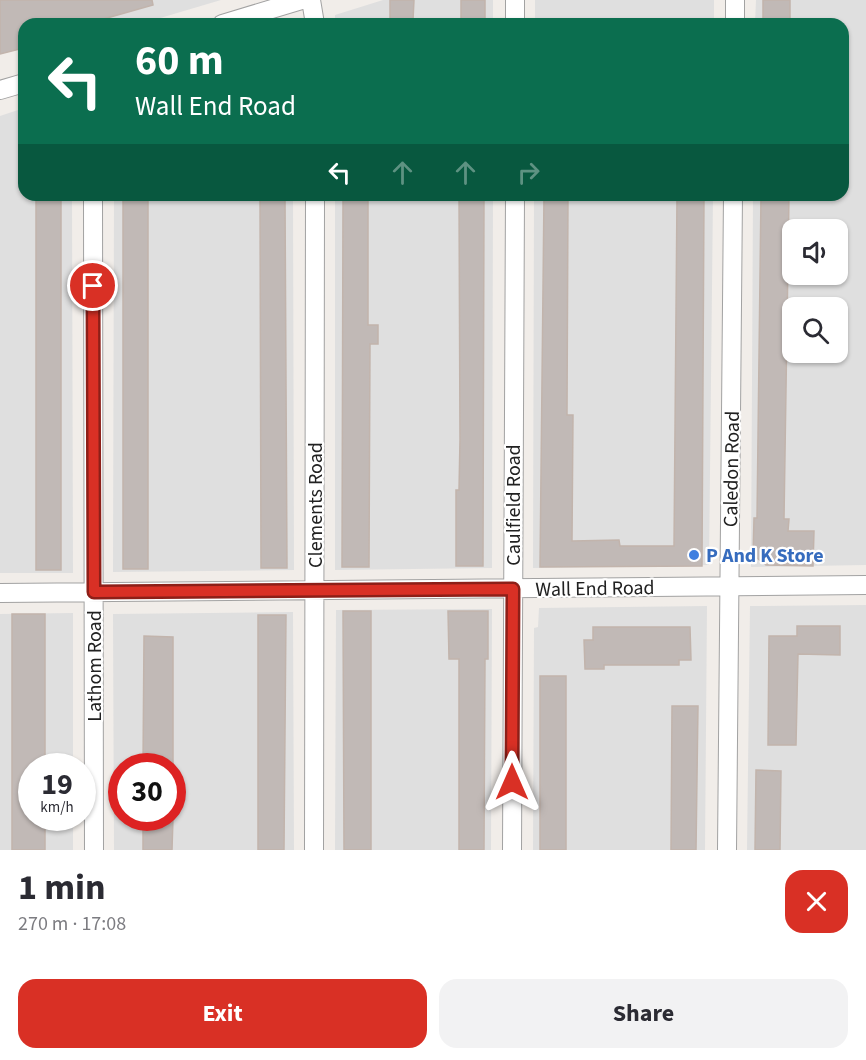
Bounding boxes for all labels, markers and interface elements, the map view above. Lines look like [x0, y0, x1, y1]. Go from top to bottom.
text: 60 m [135, 31, 224, 91]
icon: left [36, 42, 114, 120]
text: Wall End Road [135, 87, 296, 126]
icon: left [323, 156, 356, 189]
icon: ahead [386, 156, 419, 189]
icon: ahead [449, 156, 482, 189]
icon: right [512, 156, 545, 189]
map controls [782, 219, 848, 363]
button: sound [782, 219, 848, 285]
pin [67, 260, 118, 311]
icon: arrive [76, 269, 109, 302]
button: search [782, 297, 848, 363]
street label: Caledon Road [717, 411, 747, 527]
street label: Clements Road [302, 442, 330, 568]
street label: Caulfield Road [500, 444, 528, 566]
place label: P And K Store [706, 542, 824, 570]
marker: P And K Store [687, 548, 701, 562]
street label: Wall End Road [535, 574, 655, 604]
street label: Lathom Road [81, 610, 109, 722]
position arrow [480, 750, 544, 814]
speed limit sign: 30 [108, 753, 186, 831]
text: 19 [41, 763, 73, 806]
text: km/h [40, 797, 74, 818]
text: 1 min [18, 862, 106, 913]
button: close [785, 870, 848, 933]
text: 270 m · 17:08 [18, 910, 126, 938]
button: Exit [18, 979, 427, 1048]
button: Share [439, 979, 848, 1048]

